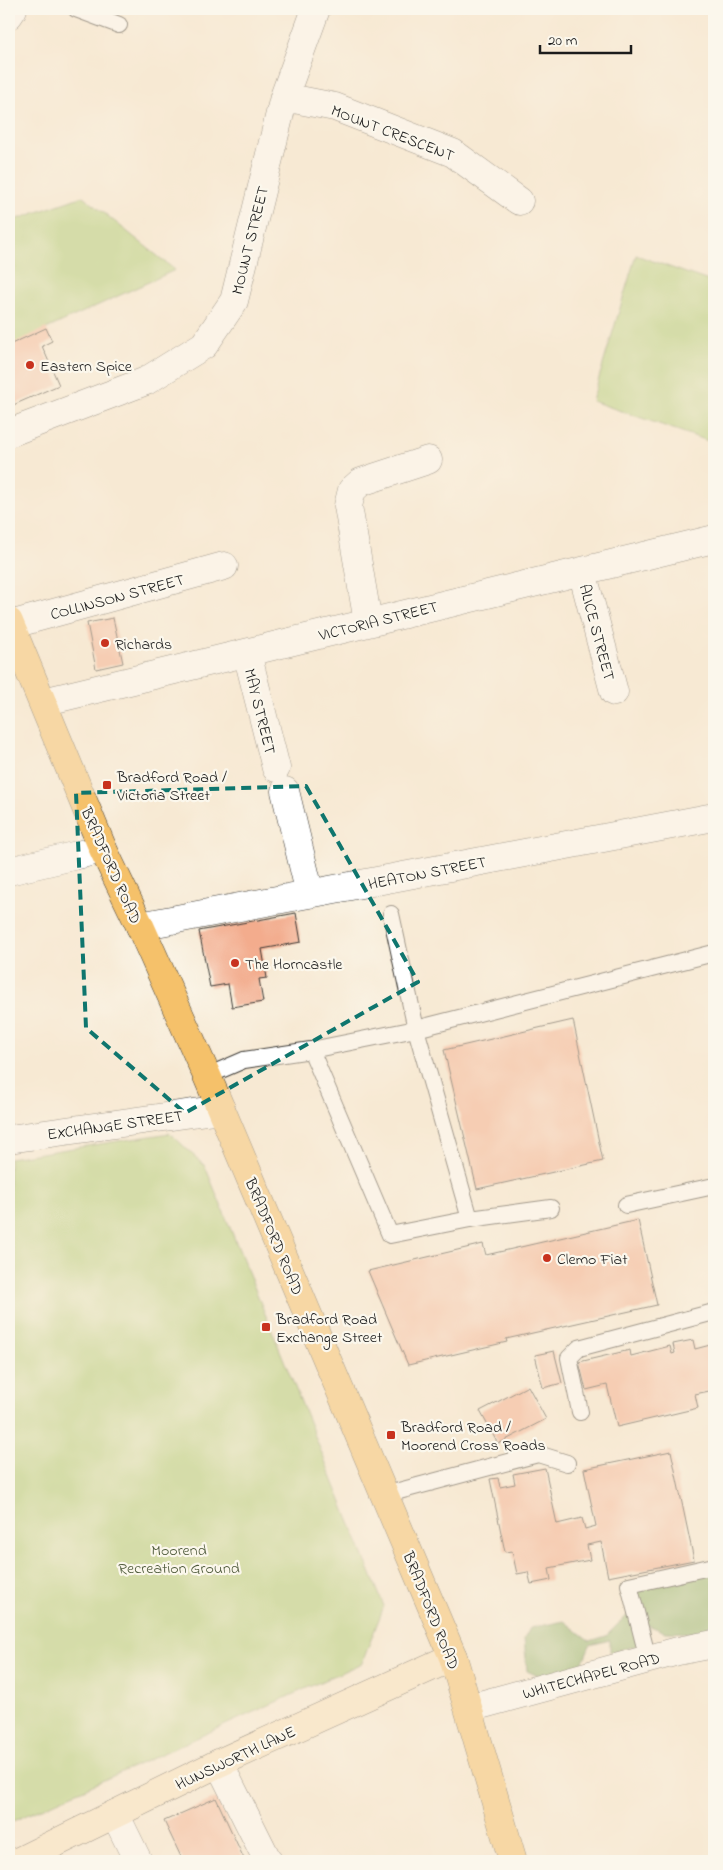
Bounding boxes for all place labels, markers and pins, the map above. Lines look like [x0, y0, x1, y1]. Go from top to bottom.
place label: Eastern Spice [40, 355, 133, 379]
marker: Eastern Spice [24, 359, 36, 371]
place label: Richards [115, 633, 172, 657]
marker: Richards [99, 637, 111, 649]
place label: Bradford Road / Victoria Street [116, 766, 227, 808]
marker: Bradford Road / Victoria Street [101, 779, 113, 791]
place label: The Horncastle [245, 953, 343, 977]
marker: The Horncastle [229, 957, 241, 969]
place label: Clemo Fiat [557, 1248, 628, 1272]
marker: Clemo Fiat [541, 1252, 553, 1264]
place label: Bradford Road Exchange Street [275, 1308, 383, 1350]
marker: Bradford Road Exchange Street [260, 1321, 272, 1333]
place label: Bradford Road / Moorend Cross Roads [400, 1416, 546, 1458]
marker: Bradford Road / Moorend Cross Roads [385, 1429, 397, 1441]

